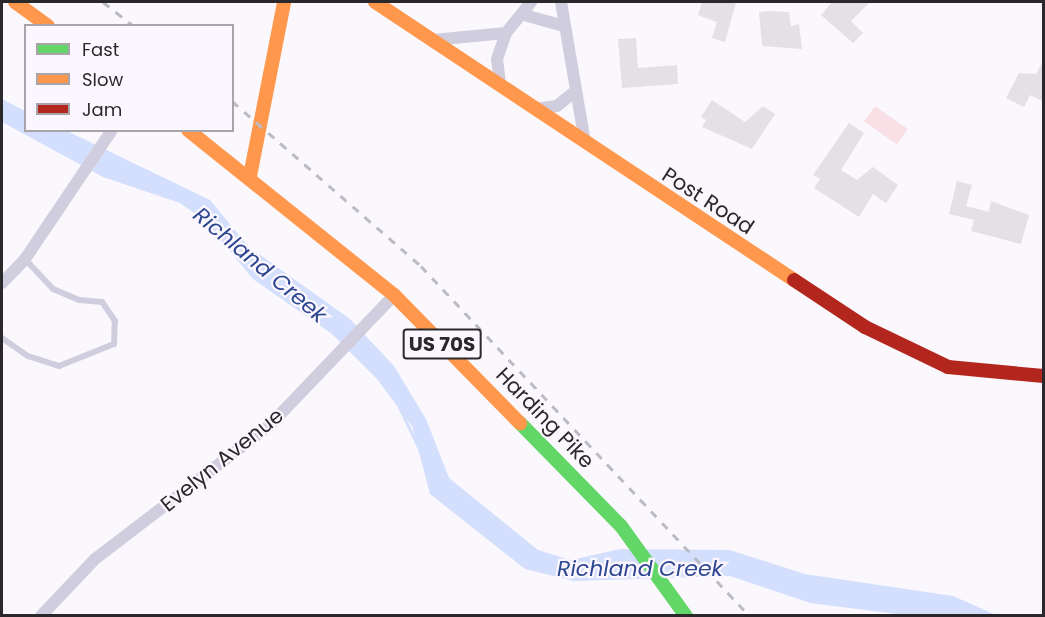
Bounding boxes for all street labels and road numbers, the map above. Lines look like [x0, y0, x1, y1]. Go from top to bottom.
street label: Post Road [657, 162, 759, 240]
road number: US 70S [402, 327, 482, 361]
street label: Harding Pike [491, 362, 599, 474]
street label: Evelyn Avenue [156, 403, 288, 517]

